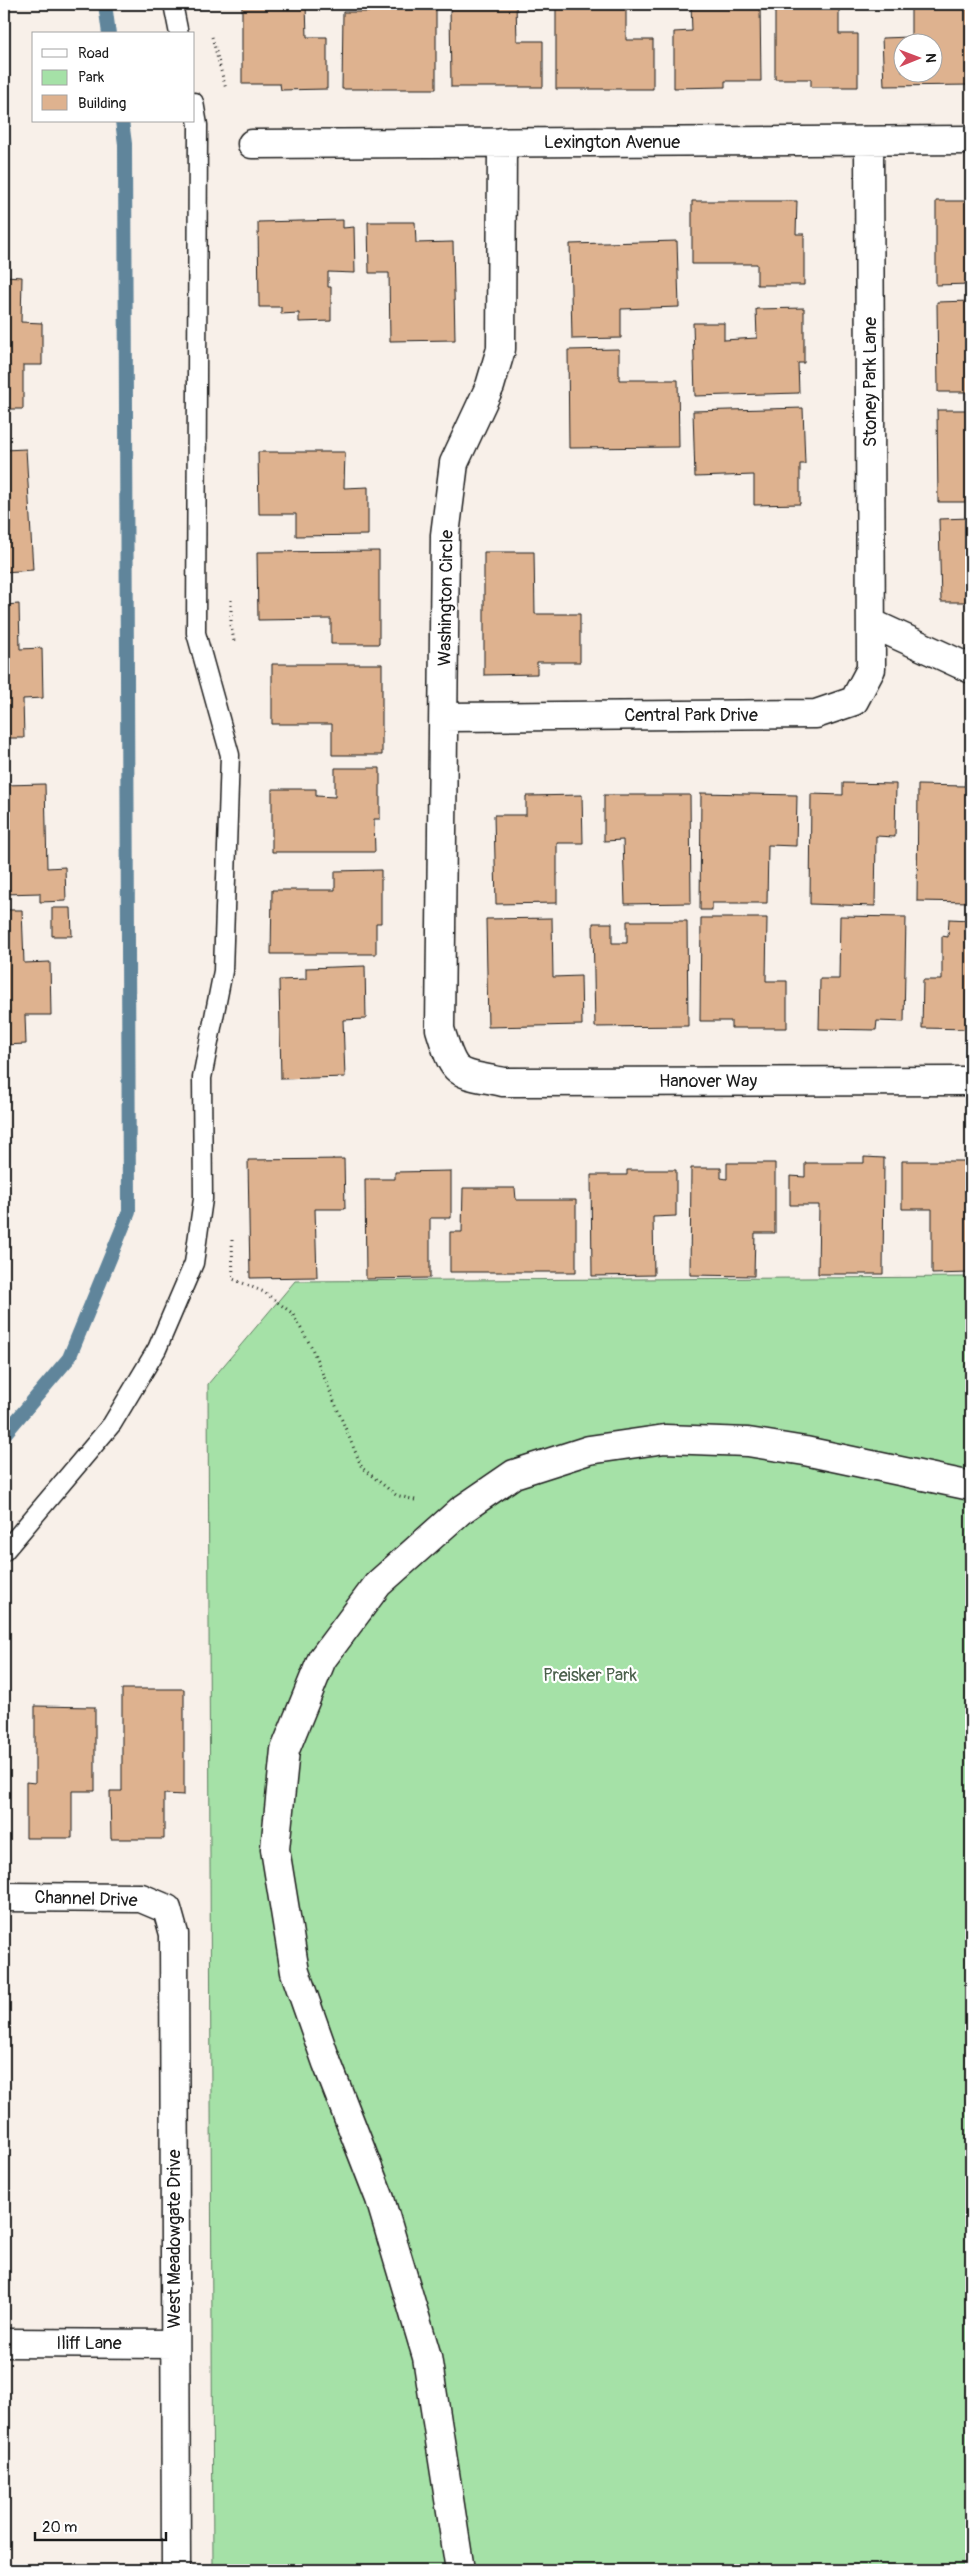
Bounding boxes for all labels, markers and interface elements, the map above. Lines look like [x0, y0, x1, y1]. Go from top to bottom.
legend [32, 32, 195, 122]
north arrow [892, 32, 942, 82]
text: Road [78, 44, 109, 63]
text: N [922, 53, 939, 63]
text: Park [78, 68, 105, 87]
text: Building [78, 94, 126, 113]
street label: Lexington Avenue [544, 131, 680, 154]
street label: Stoney Park Lane [859, 317, 882, 447]
street label: Washington Circle [433, 529, 459, 666]
street label: Central Park Drive [624, 704, 758, 727]
street label: Hanover Way [659, 1070, 757, 1093]
park label: Preisker Park [543, 1664, 637, 1687]
street label: Channel Drive [34, 1886, 138, 1912]
street label: West Meadowgate Drive [163, 2149, 186, 2329]
street label: Iliff Lane [56, 2332, 122, 2355]
scale bar [35, 2509, 166, 2541]
text: 20 m [42, 2518, 77, 2537]

